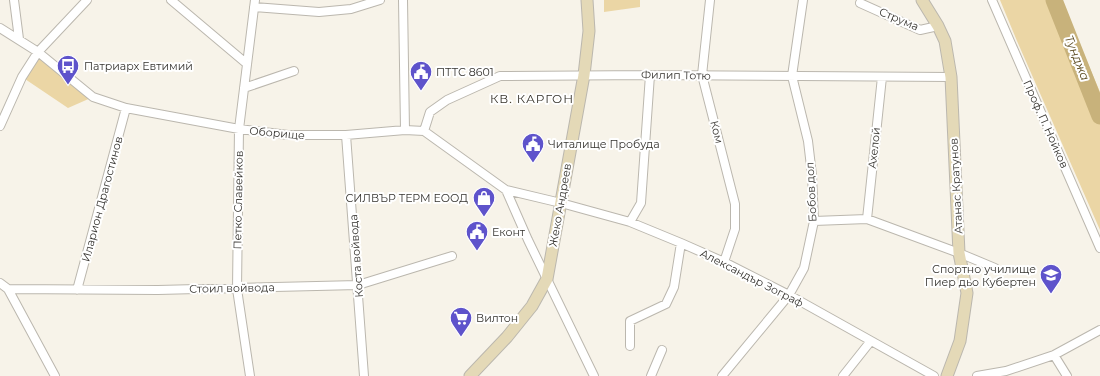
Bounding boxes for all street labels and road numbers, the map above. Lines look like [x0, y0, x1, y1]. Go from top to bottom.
street label: Струма [877, 4, 921, 34]
street label: Филип Тотю [641, 67, 711, 83]
street label: Проф. П. Нойков [1020, 78, 1072, 170]
street label: Ком [707, 119, 727, 145]
street label: Оборище [249, 124, 306, 142]
street label: Ахелой [865, 127, 883, 169]
street label: Иларион Драгостинов [78, 135, 126, 263]
street label: Атанас Кратунов [946, 138, 966, 234]
street label: Петко Славейков [230, 150, 246, 250]
street label: Жеко Андреев [546, 162, 574, 248]
street label: Бобов дол [802, 162, 820, 222]
street label: Коста войвода [346, 214, 366, 298]
street label: Александър Зограф [698, 246, 806, 310]
street label: Стоил войвода [189, 280, 275, 296]

